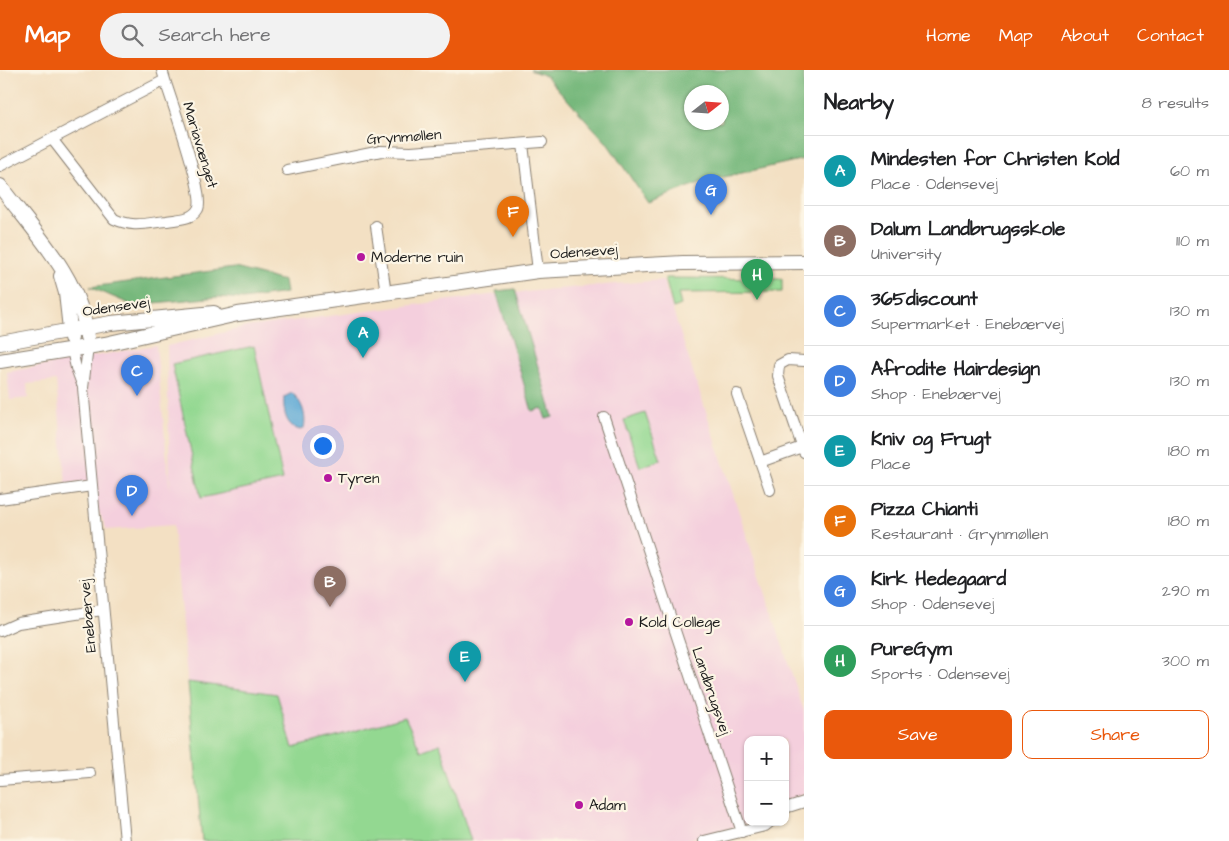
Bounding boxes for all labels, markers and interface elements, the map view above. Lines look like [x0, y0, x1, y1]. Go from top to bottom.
search box [100, 13, 450, 58]
text: Map [25, 18, 70, 52]
icon: search [118, 21, 146, 49]
text: Search here [158, 22, 271, 49]
text: Home [926, 23, 971, 48]
text: Map [999, 23, 1033, 48]
text: About [1061, 23, 1109, 48]
text: Contact [1137, 23, 1204, 48]
north arrow [684, 85, 729, 130]
text: Nearby [824, 88, 894, 117]
text: 8 results [1142, 92, 1209, 114]
street label: Mariavænget [176, 99, 223, 191]
street label: Grynmøllen [366, 124, 443, 151]
text: Mindesten for Christen Kold [871, 146, 1120, 173]
text: A [835, 160, 845, 182]
text: 60 m [1170, 160, 1209, 182]
text: Place · Odensevej [871, 173, 998, 195]
pin: G [695, 174, 727, 215]
pin: F [497, 196, 529, 237]
text: Dalum Landbrugsskole [871, 216, 1065, 243]
text: B [834, 230, 846, 252]
text: 110 m [1176, 230, 1209, 252]
street label: Odensevej [550, 239, 619, 265]
text: University [871, 243, 942, 265]
place label: Moderne ruin [371, 247, 464, 268]
marker: Moderne ruin [355, 251, 367, 263]
pin: H [741, 259, 773, 300]
text: 365discount [871, 286, 978, 313]
street label: Odensevej [81, 292, 151, 322]
text: C [834, 300, 846, 322]
text: 130 m [1170, 300, 1209, 322]
text: Supermarket · Enebærvej [871, 313, 1064, 335]
pin: A [347, 317, 379, 358]
pin: C [121, 355, 153, 396]
text: Afrodite Hairdesign [871, 356, 1040, 383]
text: D [835, 370, 845, 392]
text: 130 m [1170, 370, 1209, 392]
text: Shop · Enebærvej [871, 383, 1001, 405]
text: Kniv og Frugt [871, 426, 991, 453]
your location [310, 433, 336, 459]
text: E [835, 440, 845, 462]
text: 180 m [1168, 440, 1209, 462]
text: Place [871, 453, 911, 475]
place label: Tyren [338, 468, 380, 490]
marker: Tyren [322, 472, 334, 484]
pin: D [116, 475, 148, 516]
text: Pizza Chianti [871, 496, 978, 523]
text: F [834, 510, 846, 532]
text: 180 m [1168, 510, 1209, 532]
text: Restaurant · Grynmøllen [871, 523, 1048, 545]
pin: B [314, 566, 346, 607]
text: Kirk Hedegaard [871, 566, 1006, 593]
street label: Enebærvej [74, 578, 102, 654]
text: G [834, 580, 846, 602]
text: 290 m [1162, 580, 1209, 602]
text: Shop · Odensevej [871, 593, 994, 615]
place label: Kold College [639, 612, 720, 634]
marker: Kold College [623, 616, 635, 628]
text: PureGym [871, 636, 952, 663]
pin: E [449, 641, 481, 682]
street label: Landbrugsvej [685, 644, 736, 738]
text: H [835, 650, 845, 672]
text: 300 m [1162, 650, 1209, 672]
text: Sports · Odensevej [871, 663, 1010, 685]
button: Save [824, 710, 1012, 759]
button: Share [1022, 710, 1209, 759]
map controls [744, 736, 789, 826]
button: + [744, 736, 789, 781]
button: − [744, 781, 789, 826]
place label: Adam [589, 795, 626, 816]
marker: Adam [573, 799, 585, 811]

